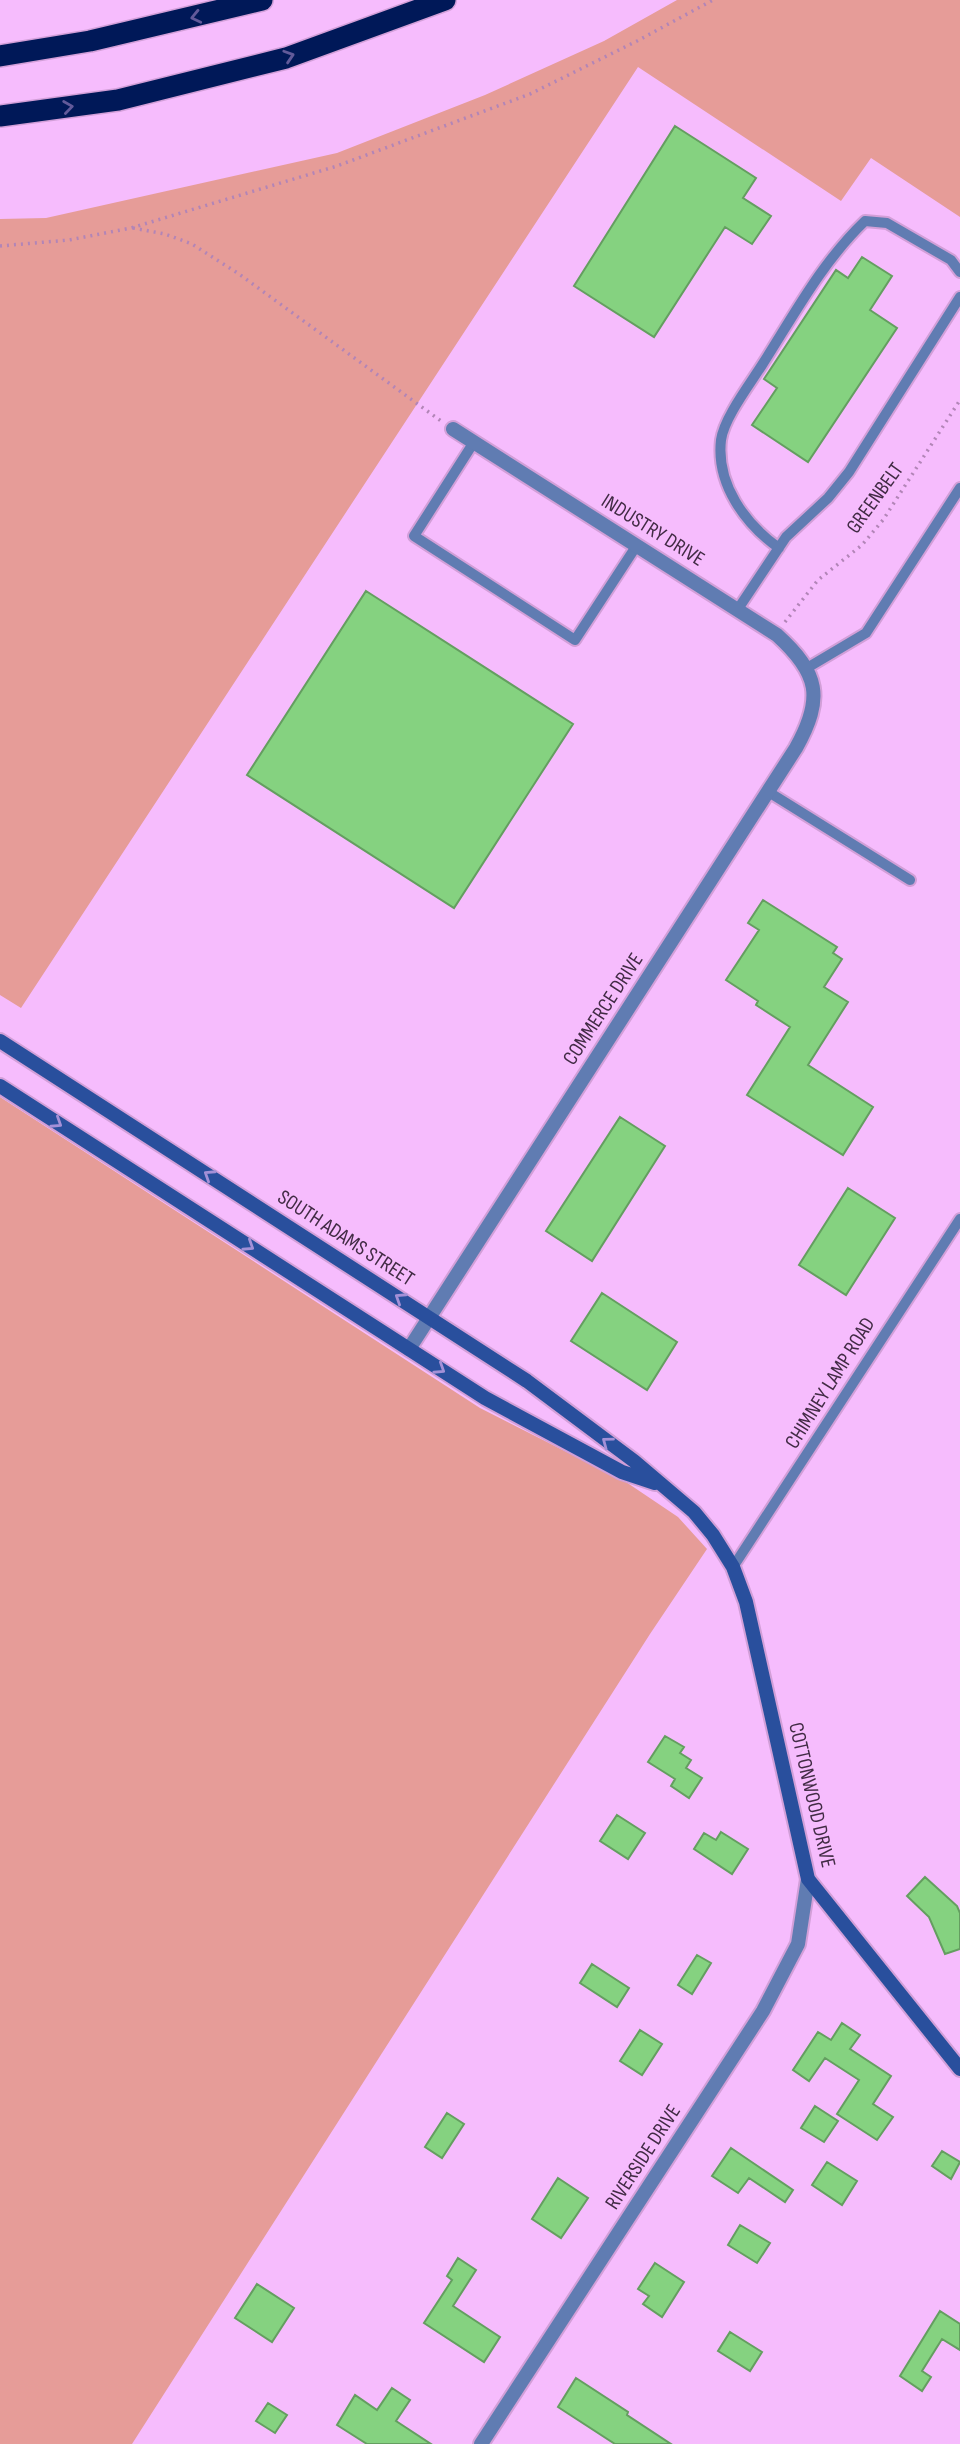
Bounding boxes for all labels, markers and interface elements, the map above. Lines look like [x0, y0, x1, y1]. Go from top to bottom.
one-way arrow [190, 9, 202, 23]
one-way arrow [283, 50, 295, 65]
one-way arrow [62, 99, 73, 114]
street label: GREENBELT [841, 457, 909, 538]
street label: INDUSTRY DRIVE [597, 488, 709, 572]
street label: COMMERCE DRIVE [558, 948, 648, 1070]
one-way arrow [50, 1114, 63, 1127]
one-way arrow [204, 1171, 217, 1183]
street label: SOUTH ADAMS STREET [273, 1184, 419, 1292]
one-way arrow [241, 1237, 254, 1250]
one-way arrow [395, 1294, 408, 1306]
street label: CHIMNEY LAMP ROAD [780, 1313, 880, 1453]
one-way arrow [432, 1360, 445, 1373]
one-way arrow [602, 1437, 615, 1450]
street label: COTTONWOOD DRIVE [783, 1720, 841, 1870]
street label: RIVERSIDE DRIVE [600, 2100, 686, 2214]

